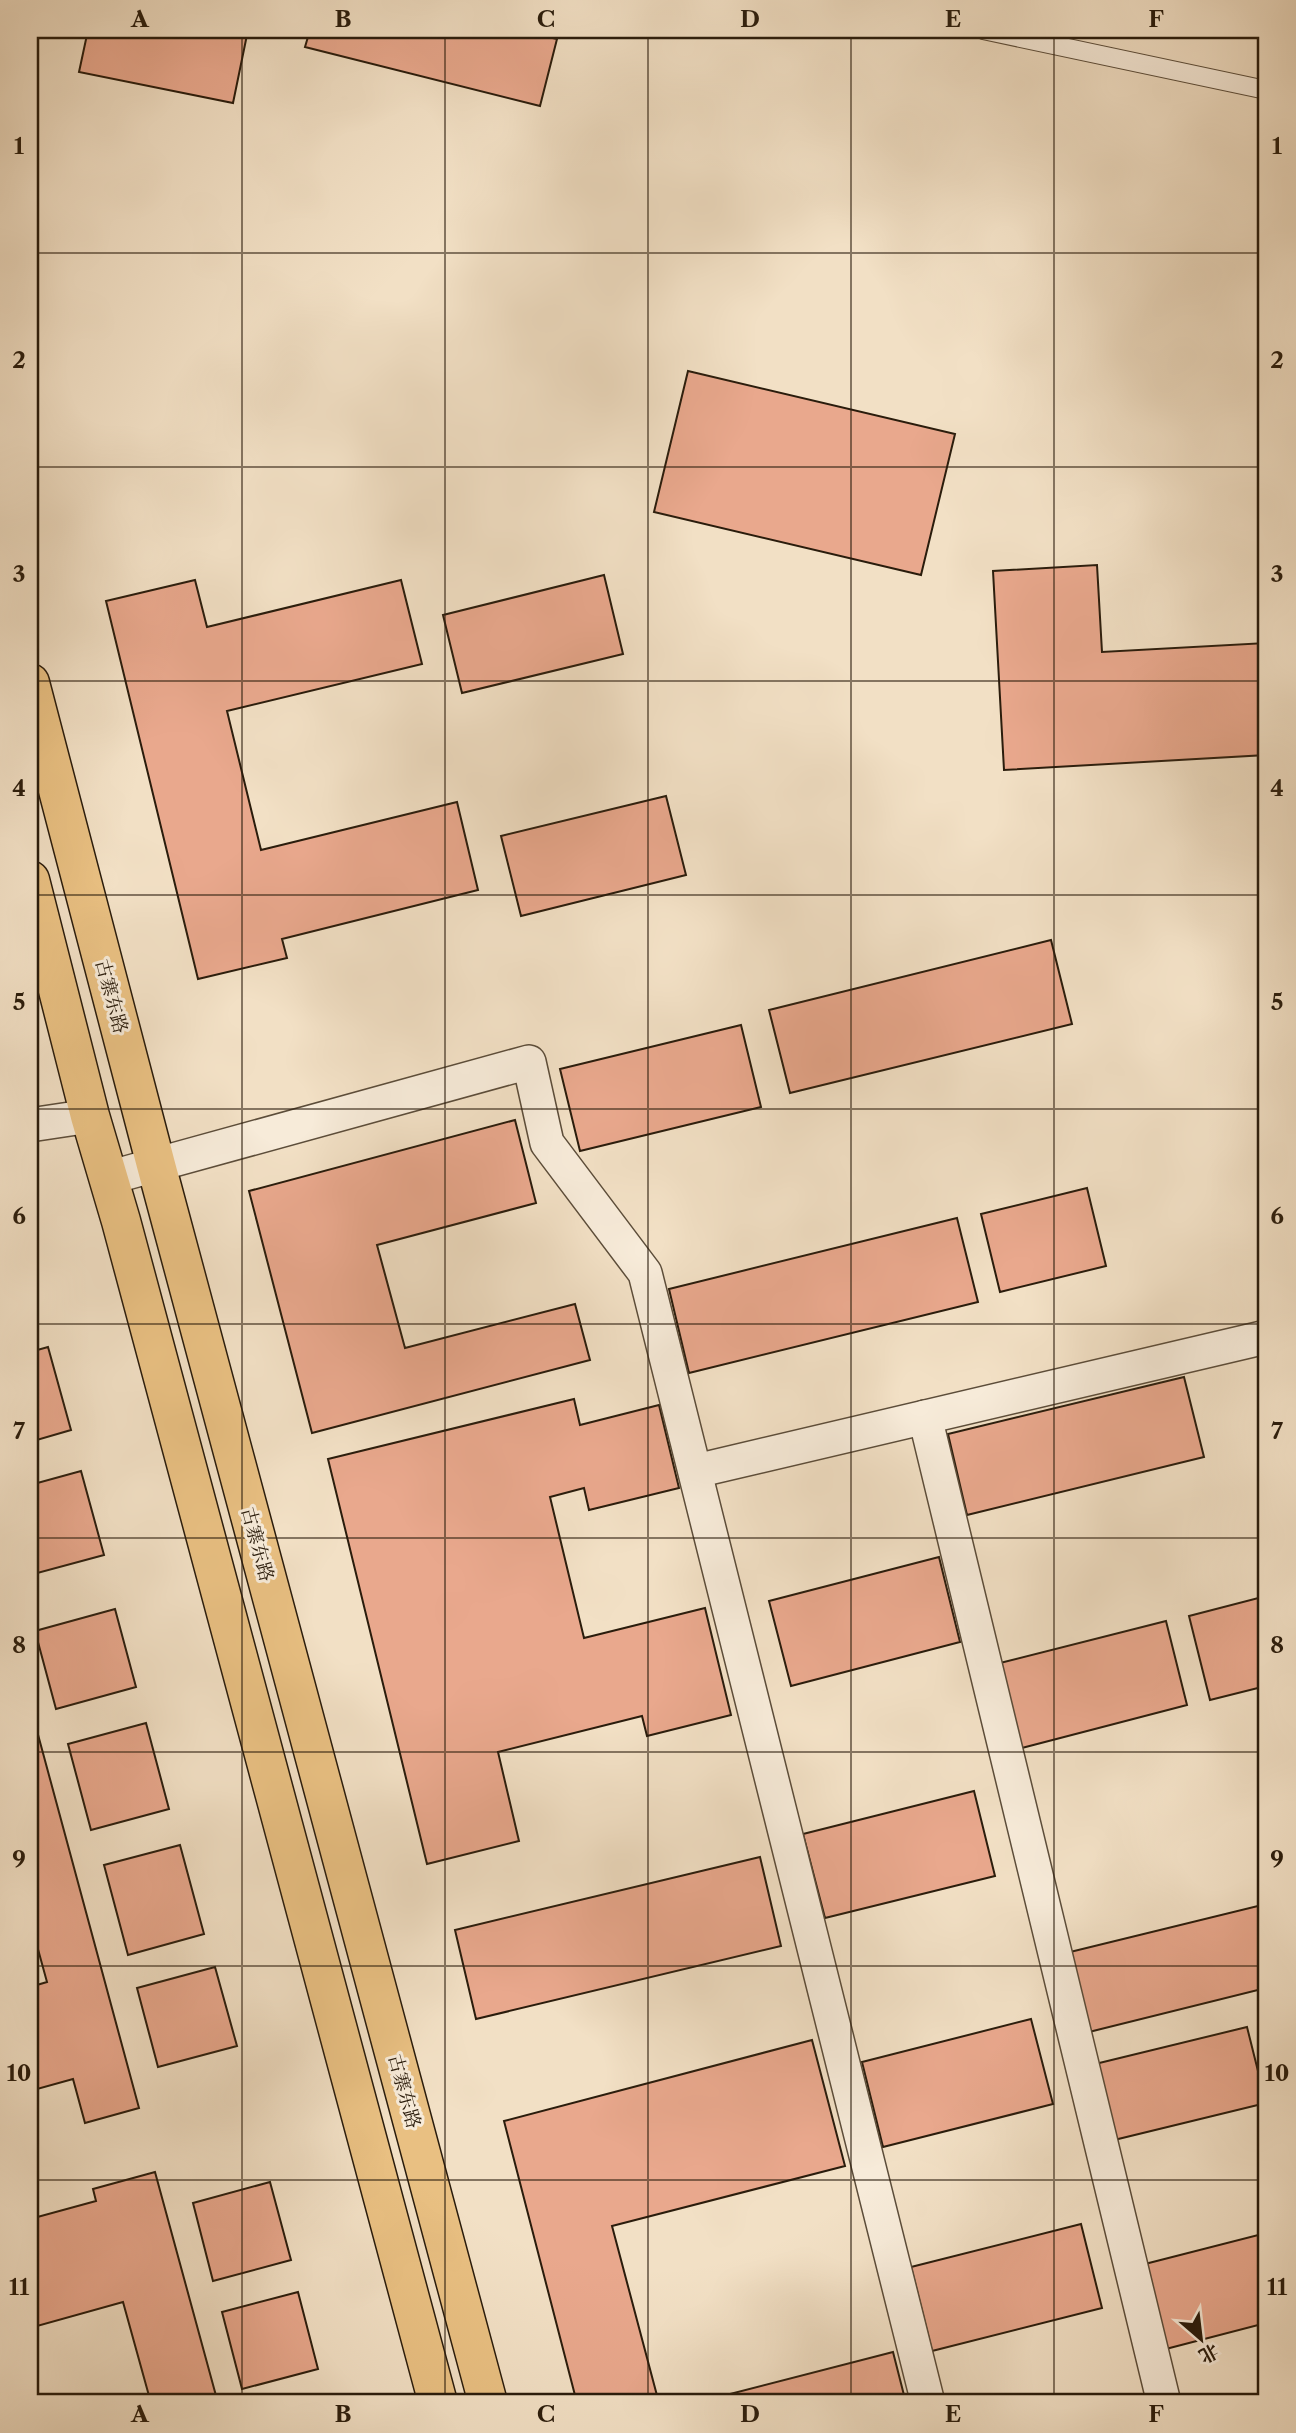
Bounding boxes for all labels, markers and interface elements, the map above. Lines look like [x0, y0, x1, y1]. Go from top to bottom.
text: A [130, 5, 150, 33]
text: B [334, 5, 352, 33]
text: C [537, 5, 555, 33]
text: D [740, 5, 760, 33]
text: E [945, 5, 961, 33]
text: F [1148, 5, 1164, 33]
text: 1 [14, 132, 25, 160]
text: 1 [1272, 132, 1283, 160]
text: 2 [12, 346, 26, 374]
text: 2 [1270, 346, 1284, 374]
text: 3 [13, 560, 26, 588]
text: 3 [1271, 560, 1284, 588]
text: 4 [12, 774, 26, 802]
text: 4 [1270, 774, 1284, 802]
street label: 古寨东路 [91, 956, 132, 1036]
text: 5 [13, 988, 25, 1016]
text: 5 [1271, 988, 1283, 1016]
text: 6 [12, 1202, 26, 1230]
text: 6 [1270, 1202, 1284, 1230]
text: 7 [13, 1417, 25, 1445]
text: 7 [1271, 1417, 1283, 1445]
street label: 古寨东路 [237, 1504, 278, 1584]
text: 8 [12, 1631, 26, 1659]
text: 8 [1270, 1631, 1284, 1659]
text: 9 [12, 1845, 26, 1873]
text: 9 [1270, 1845, 1284, 1873]
street label: 古寨东路 [384, 2051, 425, 2131]
text: 10 [7, 2059, 31, 2087]
text: 10 [1265, 2059, 1289, 2087]
text: 11 [9, 2273, 30, 2301]
text: 11 [1267, 2273, 1288, 2301]
north arrow [1166, 2304, 1236, 2374]
text: 北 [1195, 2339, 1223, 2368]
text: A [130, 2400, 150, 2428]
text: B [334, 2400, 352, 2428]
text: C [537, 2400, 555, 2428]
text: D [740, 2400, 760, 2428]
text: E [945, 2400, 961, 2428]
text: F [1148, 2400, 1164, 2428]

